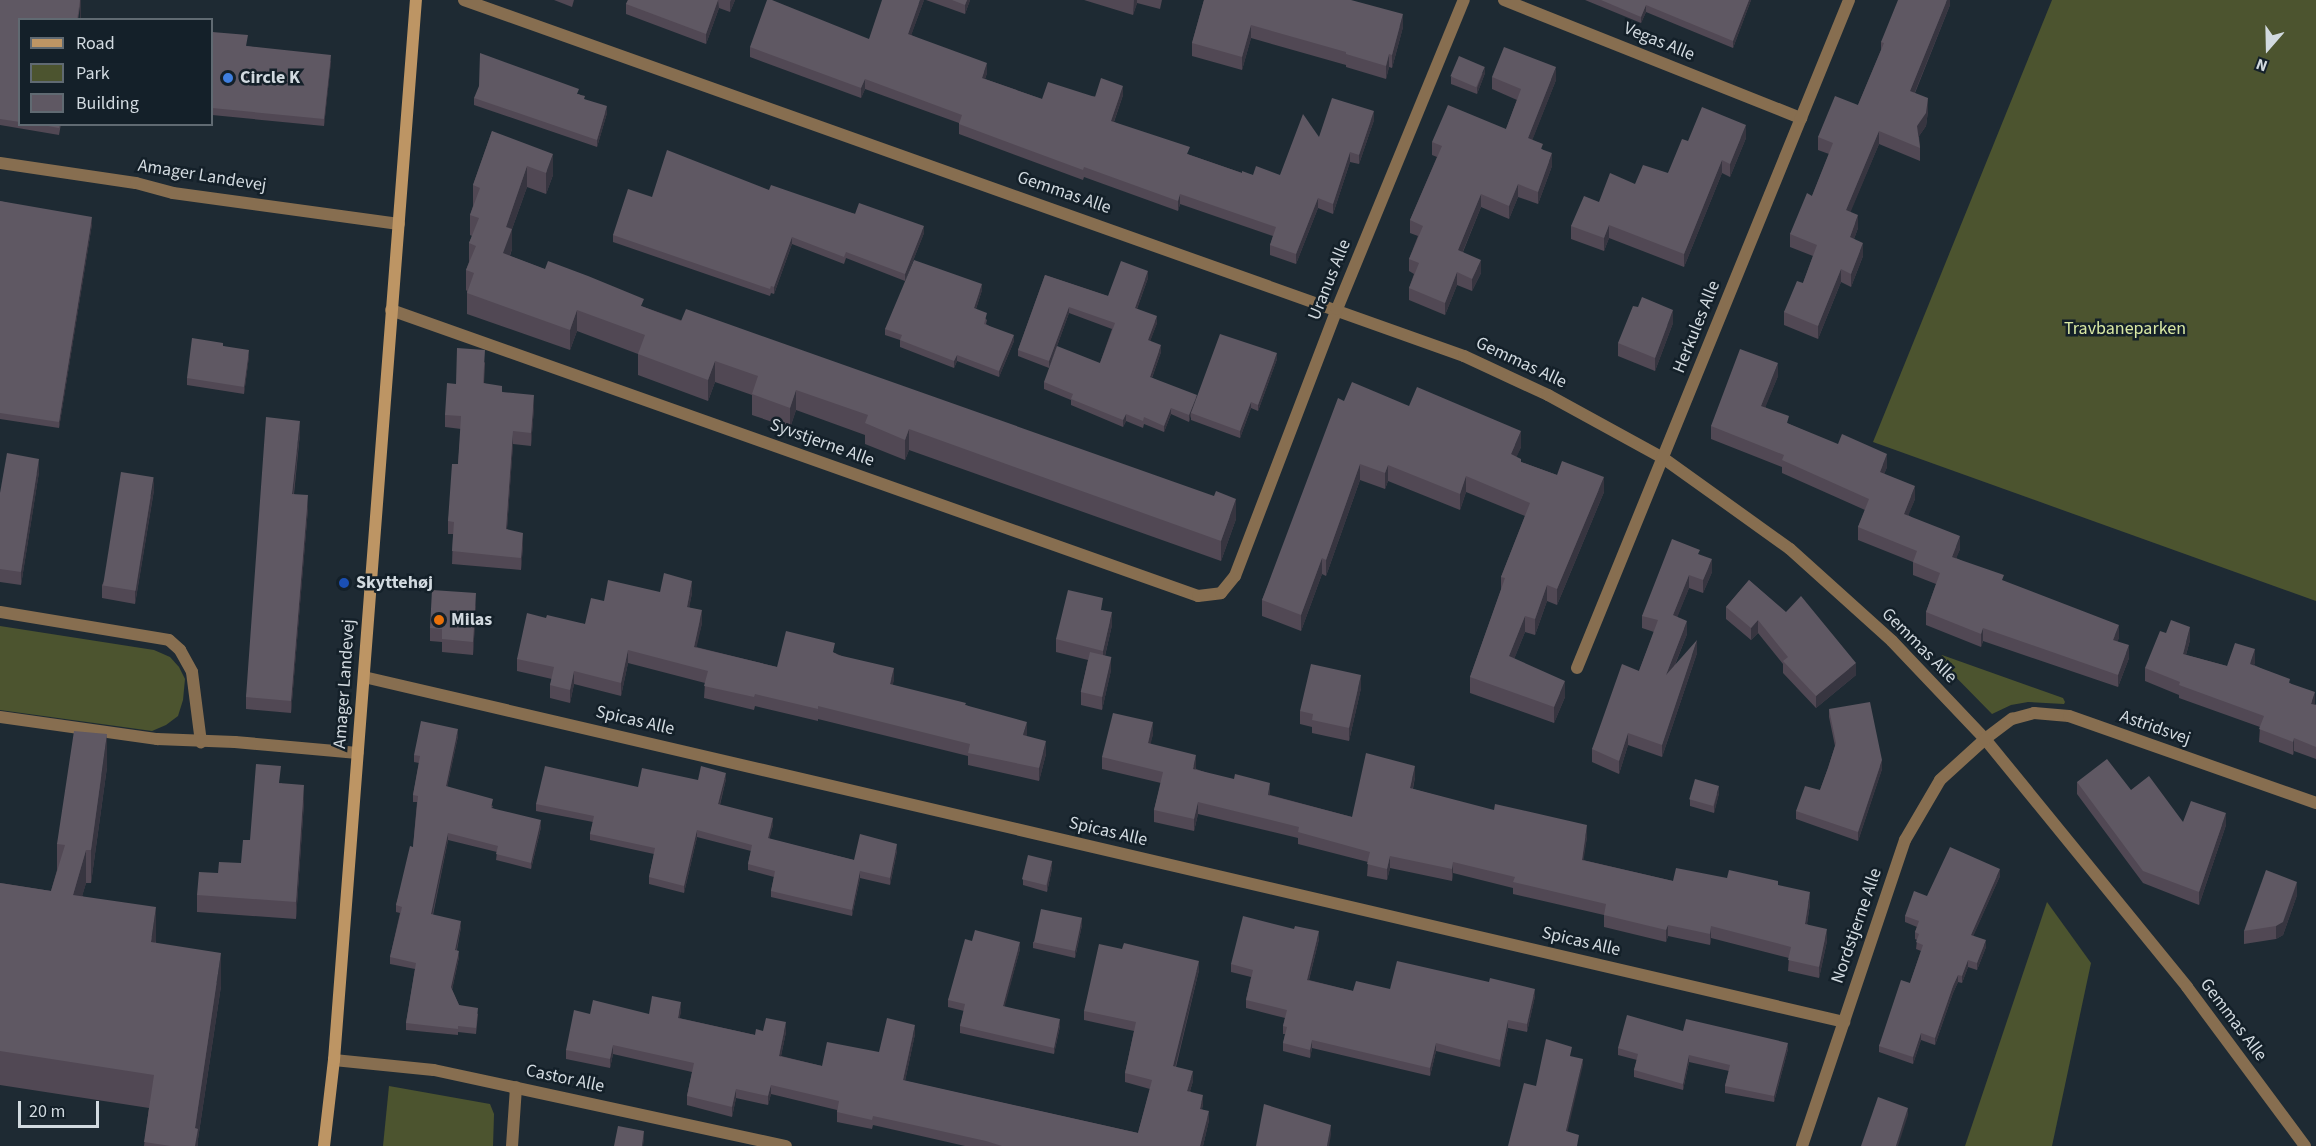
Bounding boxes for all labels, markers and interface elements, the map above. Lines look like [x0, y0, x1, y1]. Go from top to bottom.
legend [18, 18, 213, 126]
street label: Vegas Alle [1620, 18, 1698, 66]
north arrow [2238, 18, 2298, 78]
text: Road [76, 31, 115, 56]
text: N [2253, 53, 2271, 77]
text: Park [76, 61, 110, 86]
place label: Circle K [240, 67, 300, 89]
marker: Circle K [221, 71, 235, 85]
text: Building [76, 91, 139, 116]
street label: Amager Landevej [136, 155, 268, 197]
street label: Gemmas Alle [1014, 167, 1114, 219]
street label: Uranus Alle [1304, 236, 1356, 324]
street label: Herkules Alle [1669, 278, 1725, 376]
park label: Travbaneparken [2064, 318, 2186, 340]
street label: Gemmas Alle [1472, 333, 1570, 393]
street label: Syvstjerne Alle [767, 414, 877, 472]
place label: Skyttehøj [356, 572, 433, 594]
marker: Skyttehøj [337, 576, 351, 590]
street label: Gemmas Alle [1877, 604, 1961, 688]
place label: Milas [451, 609, 492, 631]
marker: Milas [432, 613, 446, 627]
street label: Amager Landevej [330, 619, 360, 749]
street label: Spicas Alle [594, 701, 676, 741]
street label: Astridsvej [2117, 706, 2193, 750]
street label: Spicas Alle [1067, 812, 1149, 852]
street label: Nordstjerne Alle [1827, 865, 1887, 987]
street label: Spicas Alle [1540, 922, 1622, 962]
street label: Gemmas Alle [2195, 974, 2271, 1066]
street label: Castor Alle [524, 1060, 606, 1098]
scale bar [21, 1089, 102, 1127]
text: 20 m [29, 1099, 65, 1124]

